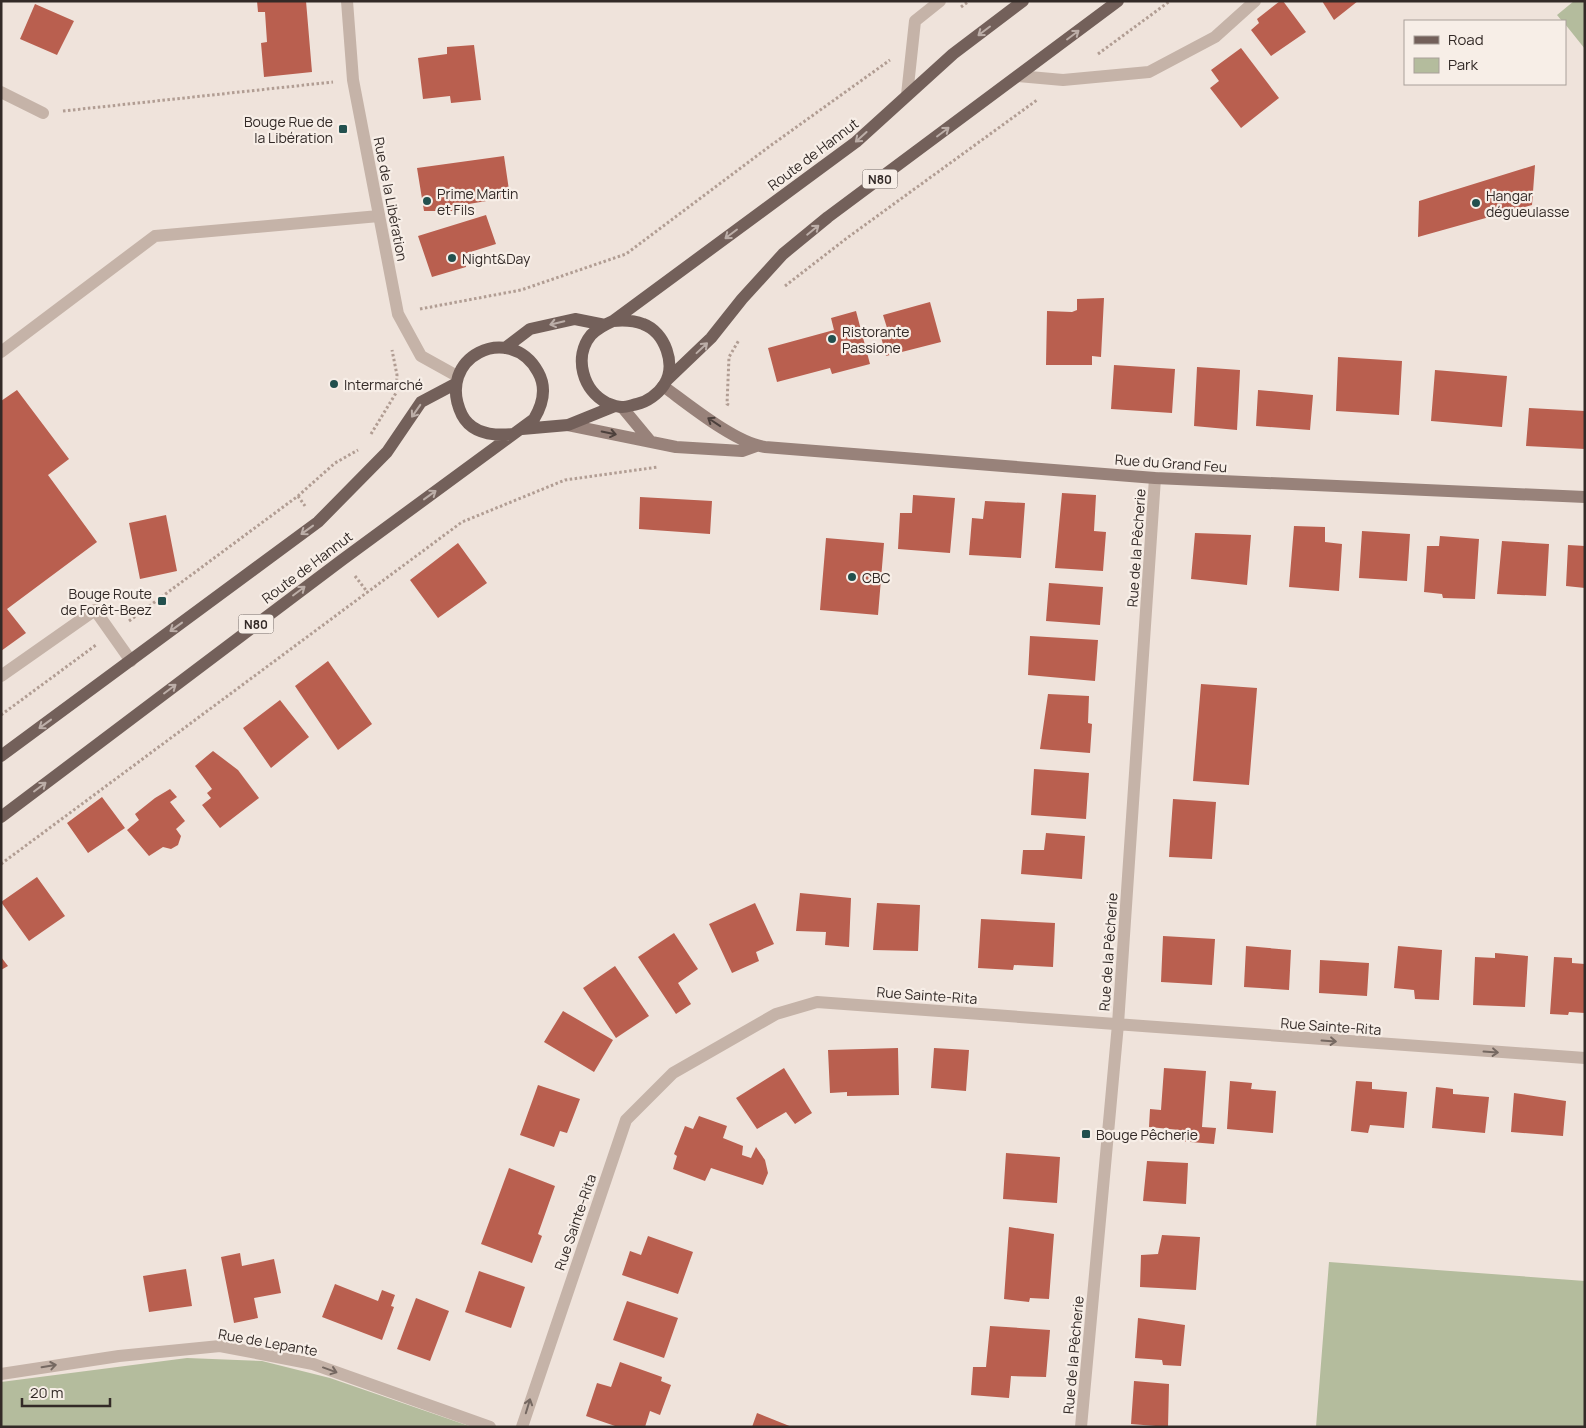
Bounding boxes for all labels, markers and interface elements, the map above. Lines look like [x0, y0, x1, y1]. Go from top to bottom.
legend [1404, 20, 1566, 85]
one-way arrow [978, 25, 991, 36]
text: Road [1448, 29, 1484, 50]
one-way arrow [1066, 30, 1080, 40]
text: Park [1448, 54, 1478, 75]
place label: Bouge Rue de la Libération [244, 112, 333, 147]
street label: Route de Hannut [764, 113, 863, 194]
marker: Bouge Rue de la Libération [337, 123, 349, 135]
one-way arrow [936, 127, 950, 137]
one-way arrow [855, 131, 868, 143]
street label: Rue de la Libération [370, 135, 412, 263]
road number: N80 [862, 170, 898, 188]
place label: Prime Martin et Fils [437, 184, 518, 219]
place label: Hangar dégueulasse [1486, 186, 1570, 221]
marker: Prime Martin et Fils [421, 195, 433, 207]
marker: Hangar dégueulasse [1470, 197, 1482, 209]
one-way arrow [806, 224, 819, 235]
one-way arrow [724, 229, 738, 239]
place label: Night&Day [462, 249, 531, 268]
marker: Night&Day [446, 252, 458, 264]
one-way arrow [550, 319, 566, 328]
place label: Ristorante Passione [842, 322, 909, 357]
marker: Ristorante Passione [826, 333, 838, 345]
one-way arrow [695, 342, 708, 353]
place label: Intermarché [344, 375, 423, 394]
marker: Intermarché [328, 378, 340, 390]
one-way arrow [411, 404, 421, 418]
one-way arrow [707, 417, 721, 427]
one-way arrow [601, 429, 617, 439]
street label: Rue du Grand Feu [1114, 450, 1228, 476]
street label: Rue de la Pêcherie [1122, 488, 1150, 608]
one-way arrow [423, 489, 436, 500]
one-way arrow [301, 525, 314, 536]
street label: Route de Hannut [258, 526, 357, 607]
place label: CBC [862, 568, 891, 587]
marker: CBC [846, 571, 858, 583]
place label: Bouge Route de Forêt-Beez [61, 584, 152, 619]
one-way arrow [292, 586, 305, 597]
marker: Bouge Route de Forêt-Beez [156, 595, 168, 607]
road number: N80 [238, 614, 274, 634]
one-way arrow [169, 622, 183, 632]
one-way arrow [163, 684, 176, 695]
one-way arrow [39, 718, 52, 729]
one-way arrow [33, 782, 46, 793]
street label: Rue de la Pêcherie [1094, 892, 1122, 1012]
street label: Rue Sainte-Rita [876, 982, 978, 1008]
street label: Rue Sainte-Rita [1280, 1013, 1382, 1039]
one-way arrow [1321, 1036, 1337, 1045]
one-way arrow [1483, 1047, 1499, 1057]
place label: Bouge Pêcherie [1096, 1125, 1198, 1144]
marker: Bouge Pêcherie [1080, 1128, 1092, 1140]
street label: Rue Sainte-Rita [550, 1171, 600, 1273]
street label: Rue de la Pêcherie [1058, 1295, 1088, 1415]
street label: Rue de Lepante [217, 1324, 319, 1360]
one-way arrow [41, 1361, 57, 1371]
one-way arrow [322, 1366, 338, 1375]
scale bar [22, 1376, 110, 1408]
text: 20 m [30, 1382, 63, 1403]
one-way arrow [524, 1399, 534, 1415]

